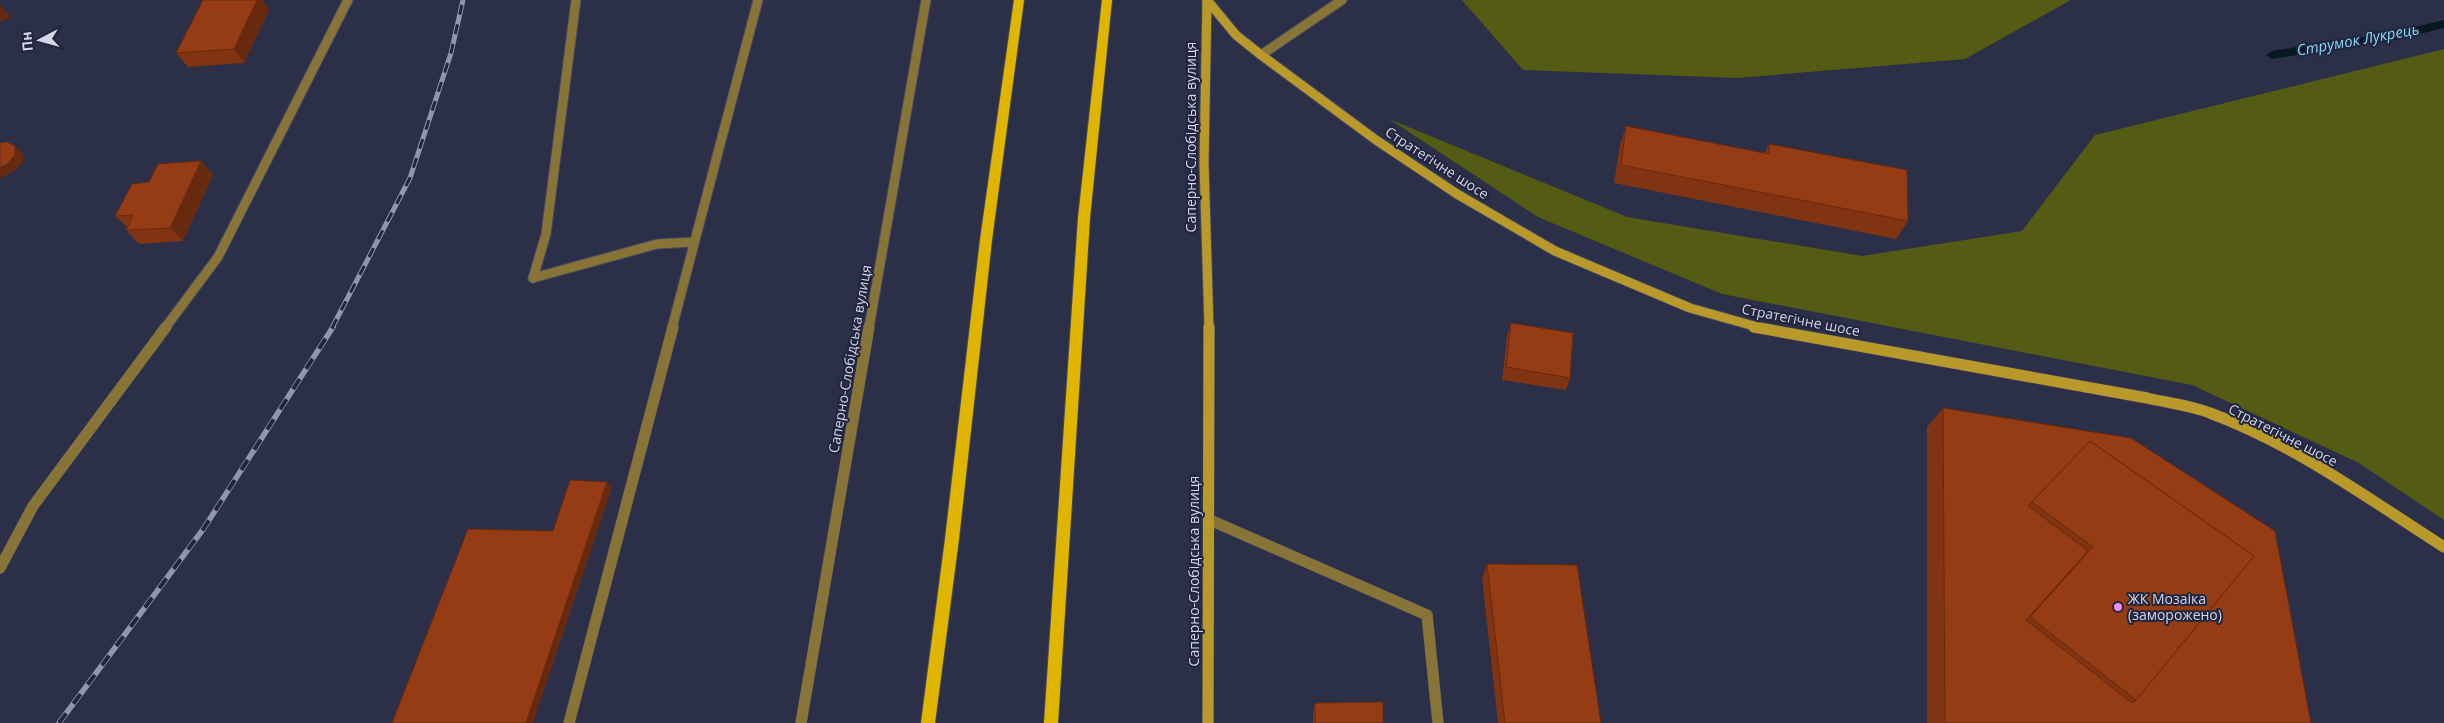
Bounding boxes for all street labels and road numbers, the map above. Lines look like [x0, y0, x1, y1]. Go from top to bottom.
street label: Саперно-Слобідська вулиця [1181, 42, 1200, 232]
street label: Стратегічне шосе [1382, 122, 1493, 203]
street label: Саперно-Слобідська вулиця [824, 263, 875, 454]
street label: Стратегічне шосе [1740, 299, 1862, 340]
street label: Стратегічне шосе [2225, 399, 2341, 470]
street label: Саперно-Слобідська вулиця [1184, 476, 1203, 666]

